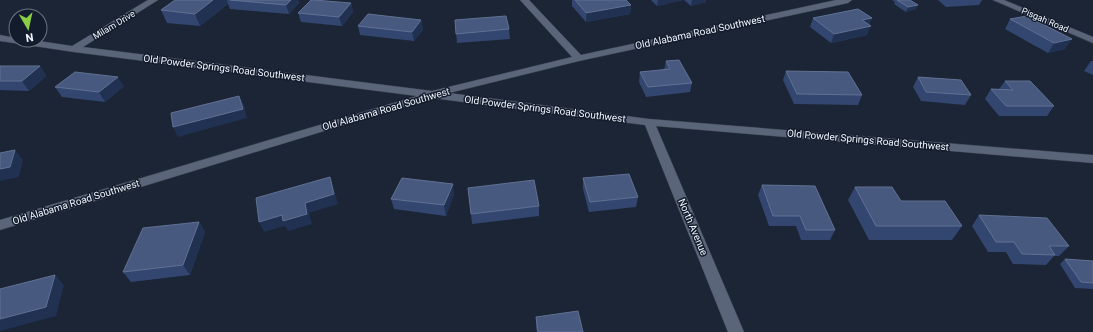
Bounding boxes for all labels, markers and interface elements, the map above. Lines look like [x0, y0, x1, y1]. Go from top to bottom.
street label: Pisgah Road [1020, 6, 1070, 34]
north arrow [8, 8, 48, 48]
street label: Milam Drive [91, 8, 137, 42]
street label: Old Alabama Road Southwest [634, 13, 766, 51]
text: N [24, 30, 34, 44]
street label: Old Powder Springs Road Southwest [143, 53, 305, 83]
street label: Old Alabama Road Southwest [321, 85, 451, 133]
street label: Old Powder Springs Road Southwest [464, 94, 626, 124]
street label: Old Powder Springs Road Southwest [787, 127, 949, 153]
street label: Old Alabama Road Southwest [11, 177, 141, 227]
street label: North Avenue [676, 197, 710, 257]

